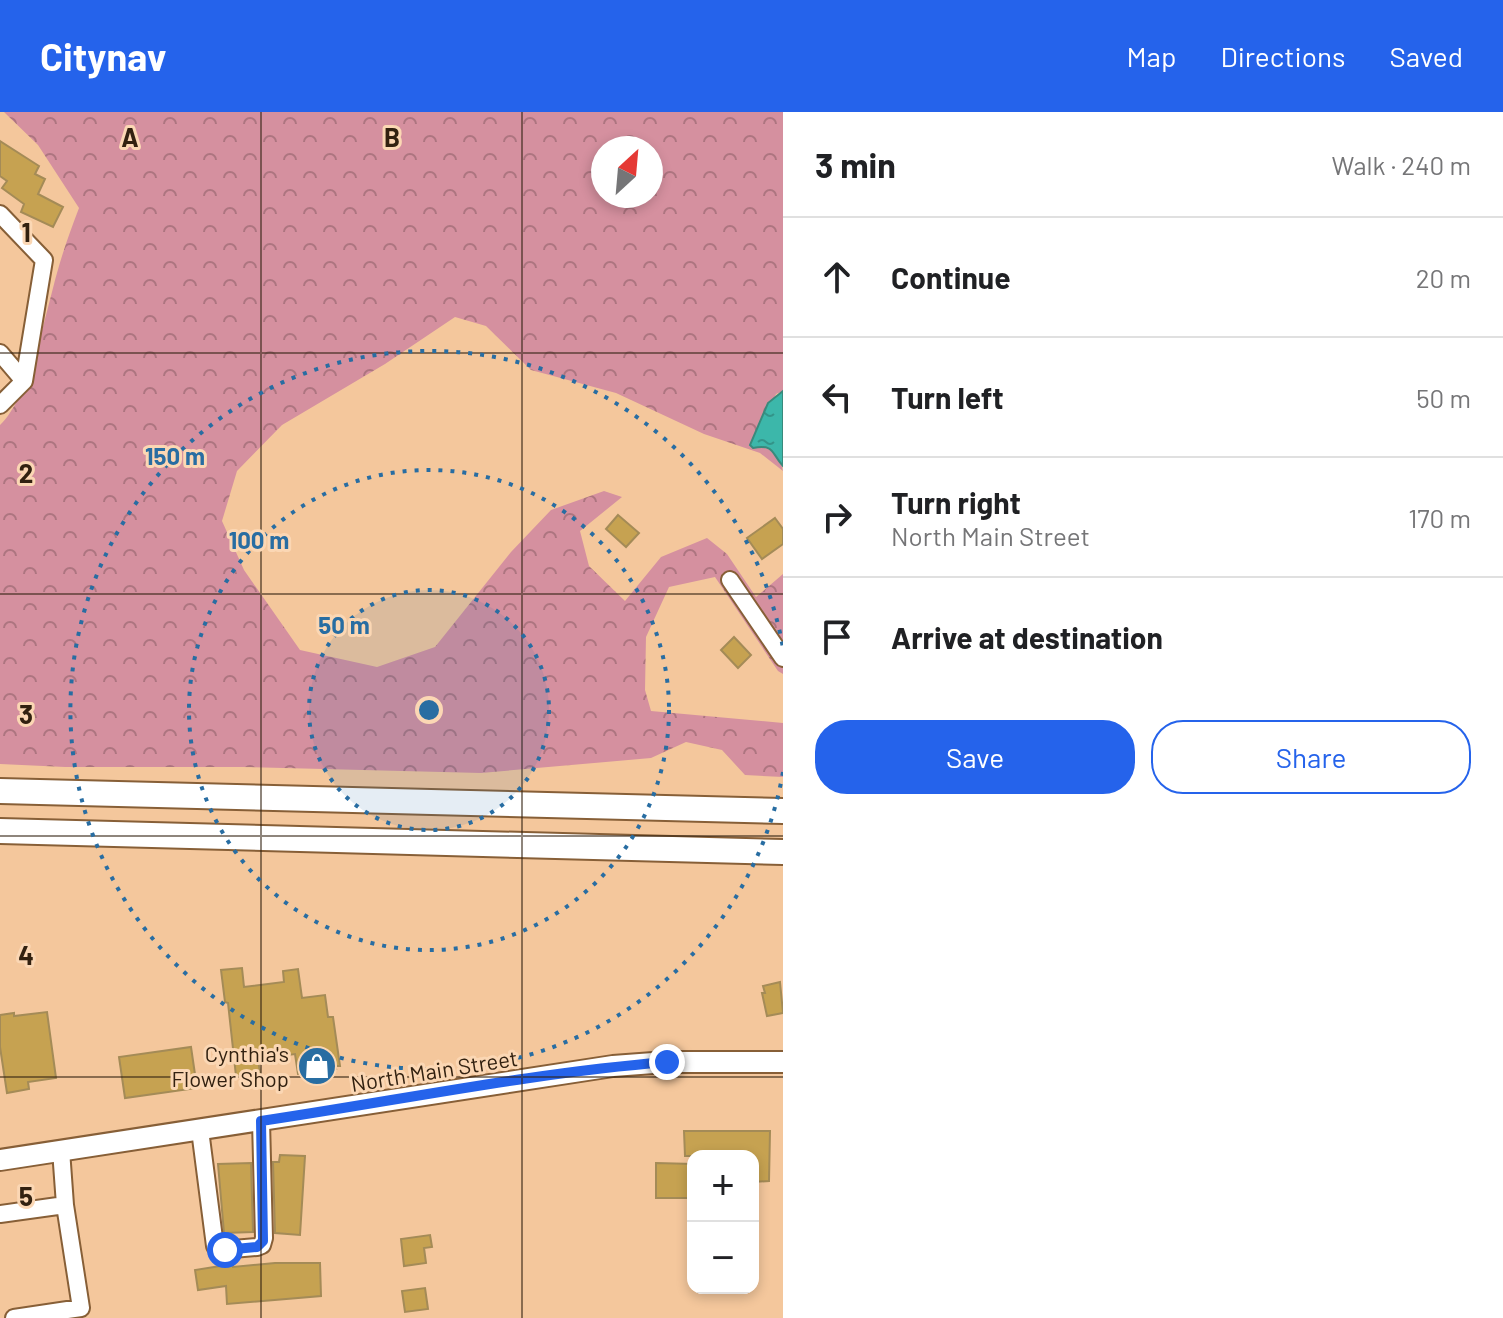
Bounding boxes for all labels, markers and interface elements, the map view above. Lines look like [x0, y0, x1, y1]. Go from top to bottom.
text: Citynav [40, 33, 166, 79]
text: Map [1127, 39, 1176, 73]
text: Directions [1220, 39, 1346, 73]
text: Saved [1390, 39, 1463, 73]
text: A [121, 121, 139, 152]
text: B [384, 121, 400, 152]
north arrow [591, 136, 663, 208]
text: 3 min [815, 144, 896, 185]
text: Walk · 240 m [1332, 149, 1471, 180]
text: 1 [21, 216, 31, 247]
icon: ahead [815, 255, 859, 299]
text: Continue [891, 259, 1011, 295]
text: 20 m [1416, 262, 1471, 293]
icon: left [815, 375, 859, 419]
text: Turn left [891, 379, 1004, 415]
text: 50 m [1416, 382, 1471, 413]
text: 150 m [145, 441, 205, 470]
text: 2 [19, 457, 33, 488]
text: Turn right [891, 484, 1021, 520]
icon: right [815, 495, 859, 539]
text: 170 m [1408, 502, 1471, 533]
text: North Main Street [891, 520, 1090, 551]
text: 100 m [229, 525, 289, 554]
text: 50 m [318, 610, 370, 639]
icon: arrive [815, 615, 859, 659]
text: Arrive at destination [891, 619, 1163, 655]
centre of rings [415, 696, 443, 724]
text: 3 [19, 698, 33, 729]
button: Save [815, 720, 1135, 794]
button: Share [1151, 720, 1471, 794]
text: 4 [18, 939, 34, 970]
place label: Cynthia's Flower Shop [172, 1040, 289, 1091]
street label: North Main Street [349, 1044, 519, 1096]
route end [649, 1044, 685, 1080]
shop icon: Cynthia's Flower Shop [296, 1045, 338, 1087]
map controls [687, 1150, 759, 1294]
button: + [687, 1150, 759, 1222]
text: 5 [19, 1180, 33, 1211]
button: − [687, 1222, 759, 1294]
route start [207, 1232, 243, 1268]

